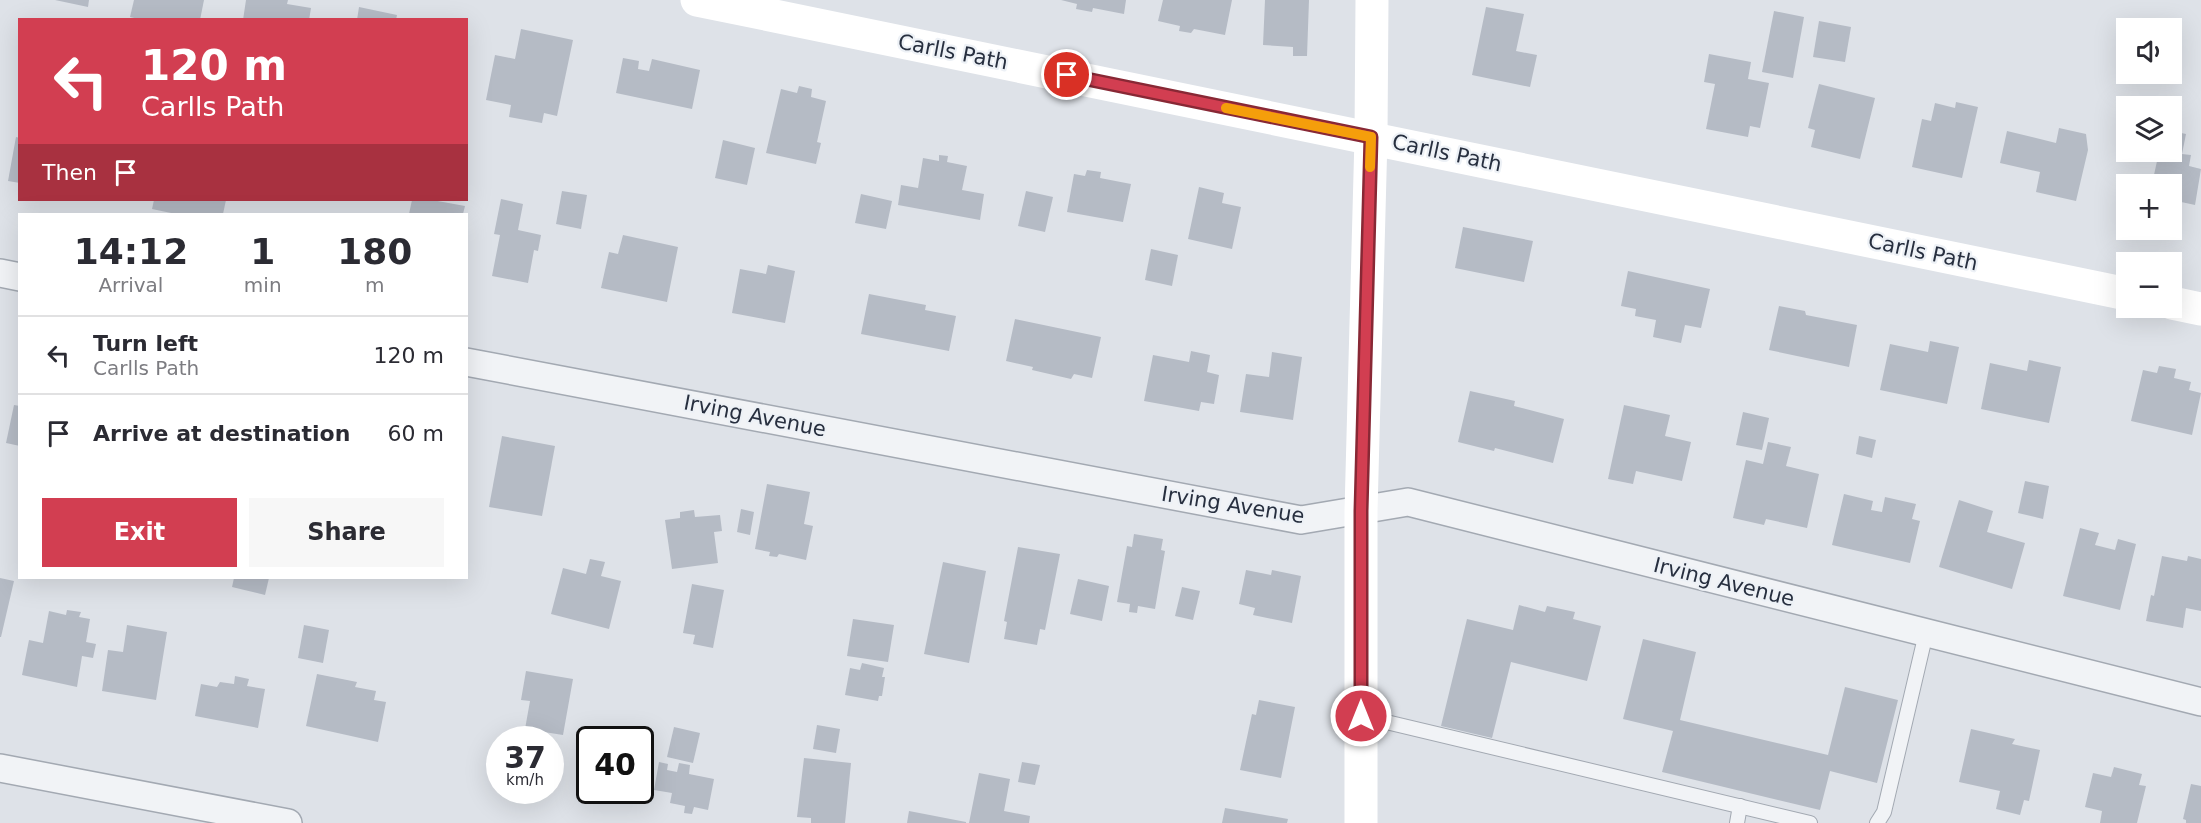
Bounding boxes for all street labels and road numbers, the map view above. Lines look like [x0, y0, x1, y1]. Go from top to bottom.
street label: Carlls Path [896, 30, 1010, 74]
street label: Carlls Path [1390, 130, 1504, 176]
street label: Carlls Path [1866, 229, 1980, 275]
street label: Irving Avenue [682, 390, 828, 442]
street label: Irving Avenue [1160, 482, 1306, 528]
street label: Irving Avenue [1651, 553, 1797, 611]

